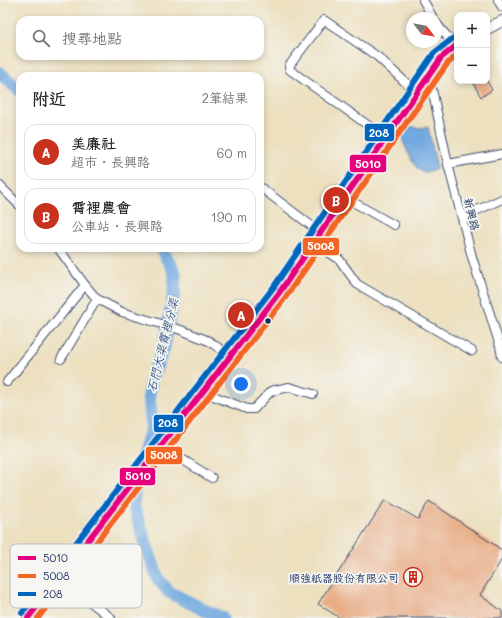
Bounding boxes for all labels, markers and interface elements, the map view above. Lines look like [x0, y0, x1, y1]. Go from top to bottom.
north arrow [406, 12, 442, 48]
map controls [454, 12, 490, 84]
button: + [454, 12, 490, 48]
search box [16, 16, 264, 60]
icon: search [30, 27, 52, 49]
text: 搜尋地點 [62, 28, 122, 48]
button: − [454, 48, 490, 84]
text: 附近 [32, 87, 66, 109]
text: 2筆結果 [202, 89, 248, 106]
line badge: 208 [364, 123, 395, 142]
text: 208 [369, 125, 389, 140]
text: 美廉社 [71, 133, 116, 153]
text: A [41, 144, 51, 161]
text: 60 m [217, 144, 247, 161]
text: 超市 · 長興路 [71, 153, 150, 170]
line badge: 5010 [349, 154, 387, 173]
text: 5010 [355, 156, 381, 171]
pin: B [323, 185, 349, 215]
street label: 新興路 [461, 196, 483, 232]
text: 霄裡農會 [71, 197, 131, 217]
text: B [42, 208, 50, 225]
text: 190 m [211, 208, 247, 225]
text: 公車站 · 長興路 [71, 217, 163, 234]
line badge: 5008 [302, 237, 340, 256]
text: 5008 [307, 238, 335, 253]
water label: 石門大渠霄裡分渠 [143, 296, 182, 394]
pin: A [228, 300, 254, 330]
unlabelled marker [263, 316, 273, 326]
your location [231, 374, 251, 394]
line badge: 208 [153, 414, 184, 433]
text: 208 [158, 415, 178, 430]
line badge: 5008 [145, 446, 183, 465]
text: 5008 [150, 447, 178, 462]
line badge: 5010 [119, 467, 156, 486]
text: 5010 [125, 468, 151, 483]
legend [10, 544, 142, 608]
text: 5010 [43, 550, 68, 565]
building icon: 順強紙器股份有限公司 [402, 566, 424, 588]
text: 5008 [43, 568, 70, 583]
place label: 順強紙器股份有限公司 [289, 570, 399, 585]
text: 208 [43, 586, 63, 601]

